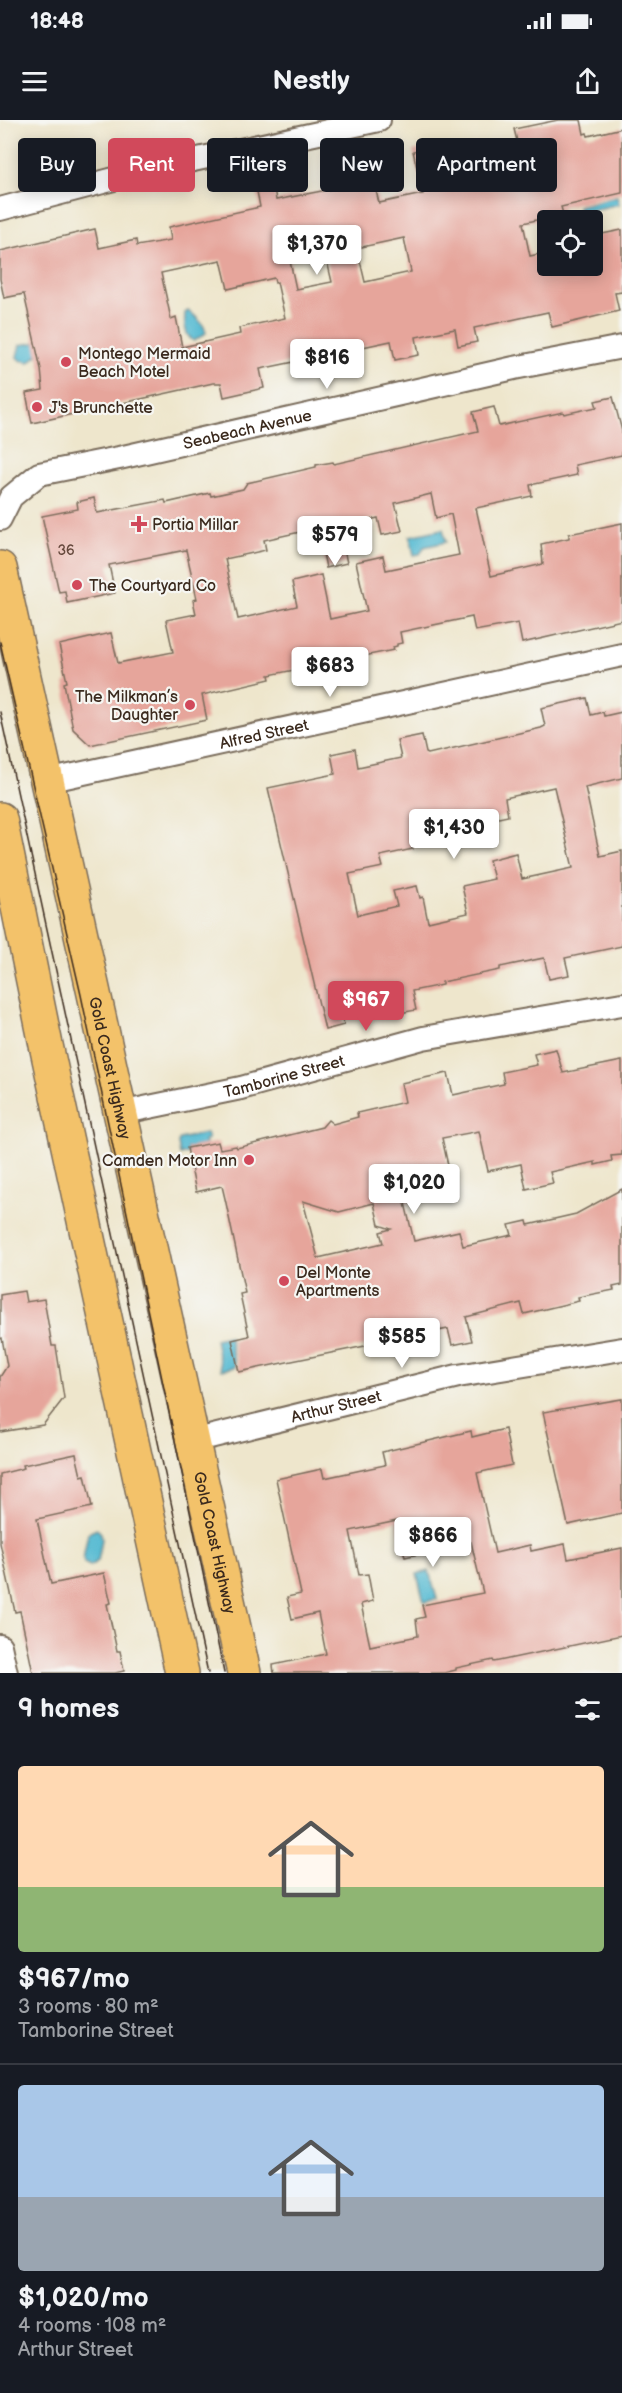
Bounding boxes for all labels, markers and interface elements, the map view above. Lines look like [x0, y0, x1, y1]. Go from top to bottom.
text: 18:48 [30, 8, 84, 35]
icon: menu [18, 65, 51, 98]
text: Nestly [272, 65, 350, 97]
icon: share [571, 65, 604, 98]
chip: Buy [18, 138, 96, 192]
chip: Rent [108, 138, 195, 192]
chip: Filters [207, 138, 308, 192]
chip: New [320, 138, 404, 192]
chip: Apartment [416, 138, 557, 192]
map controls [537, 210, 603, 276]
button: locate [537, 210, 603, 276]
pin: $1,370 [268, 225, 366, 276]
text: $1,370 [286, 232, 348, 256]
pin: $816 [291, 339, 363, 390]
place label: Montego Mermaid Beach Motel [78, 345, 211, 382]
text: $816 [304, 346, 350, 370]
marker: Montego Mermaid Beach Motel [59, 355, 73, 369]
place label: J's Brunchette [49, 399, 153, 418]
marker: J's Brunchette [30, 400, 44, 414]
street label: Seabeach Avenue [182, 406, 314, 454]
marker: Portia Millar [130, 515, 148, 533]
place label: Portia Millar [152, 516, 238, 535]
pin: $579 [299, 516, 371, 567]
text: $579 [311, 523, 359, 547]
house number: 36 [57, 542, 75, 559]
place label: The Courtyard Co [89, 577, 216, 596]
marker: The Courtyard Co [70, 578, 84, 592]
pin: $683 [294, 647, 366, 698]
text: $683 [306, 654, 355, 678]
place label: The Milkman’s Daughter [75, 688, 178, 725]
marker: The Milkman’s Daughter [183, 698, 197, 712]
street label: Alfred Street [218, 716, 310, 754]
pin: $1,430 [405, 809, 503, 860]
text: $1,430 [423, 816, 485, 840]
pin: $967 [330, 981, 402, 1032]
text: $967 [342, 988, 390, 1012]
street label: Gold Coast Highway [84, 995, 134, 1142]
street label: Tamborine Street [222, 1052, 347, 1102]
place label: Camden Motor Inn [102, 1152, 237, 1171]
marker: Camden Motor Inn [242, 1153, 256, 1167]
pin: $1,020 [365, 1164, 463, 1215]
text: $1,020 [383, 1171, 445, 1195]
place label: Del Monte Apartments [296, 1264, 379, 1301]
marker: Del Monte Apartments [277, 1274, 291, 1288]
pin: $585 [366, 1318, 438, 1369]
text: $585 [378, 1325, 426, 1349]
street label: Arthur Street [289, 1387, 383, 1428]
street label: Gold Coast Highway [189, 1470, 239, 1617]
pin: $866 [397, 1517, 469, 1568]
text: $866 [408, 1524, 458, 1548]
icon: filters [571, 1693, 604, 1726]
text: 9 homes [18, 1694, 119, 1725]
icon: home [257, 1805, 365, 1913]
text: $967/mo [18, 1964, 130, 1995]
text: 3 rooms · 80 m² [18, 1995, 159, 2019]
text: Tamborine Street [18, 2019, 174, 2043]
icon: home [257, 2124, 365, 2232]
text: $1,020/mo [18, 2283, 149, 2314]
text: 4 rooms · 108 m² [18, 2314, 166, 2338]
text: Arthur Street [18, 2338, 133, 2362]

